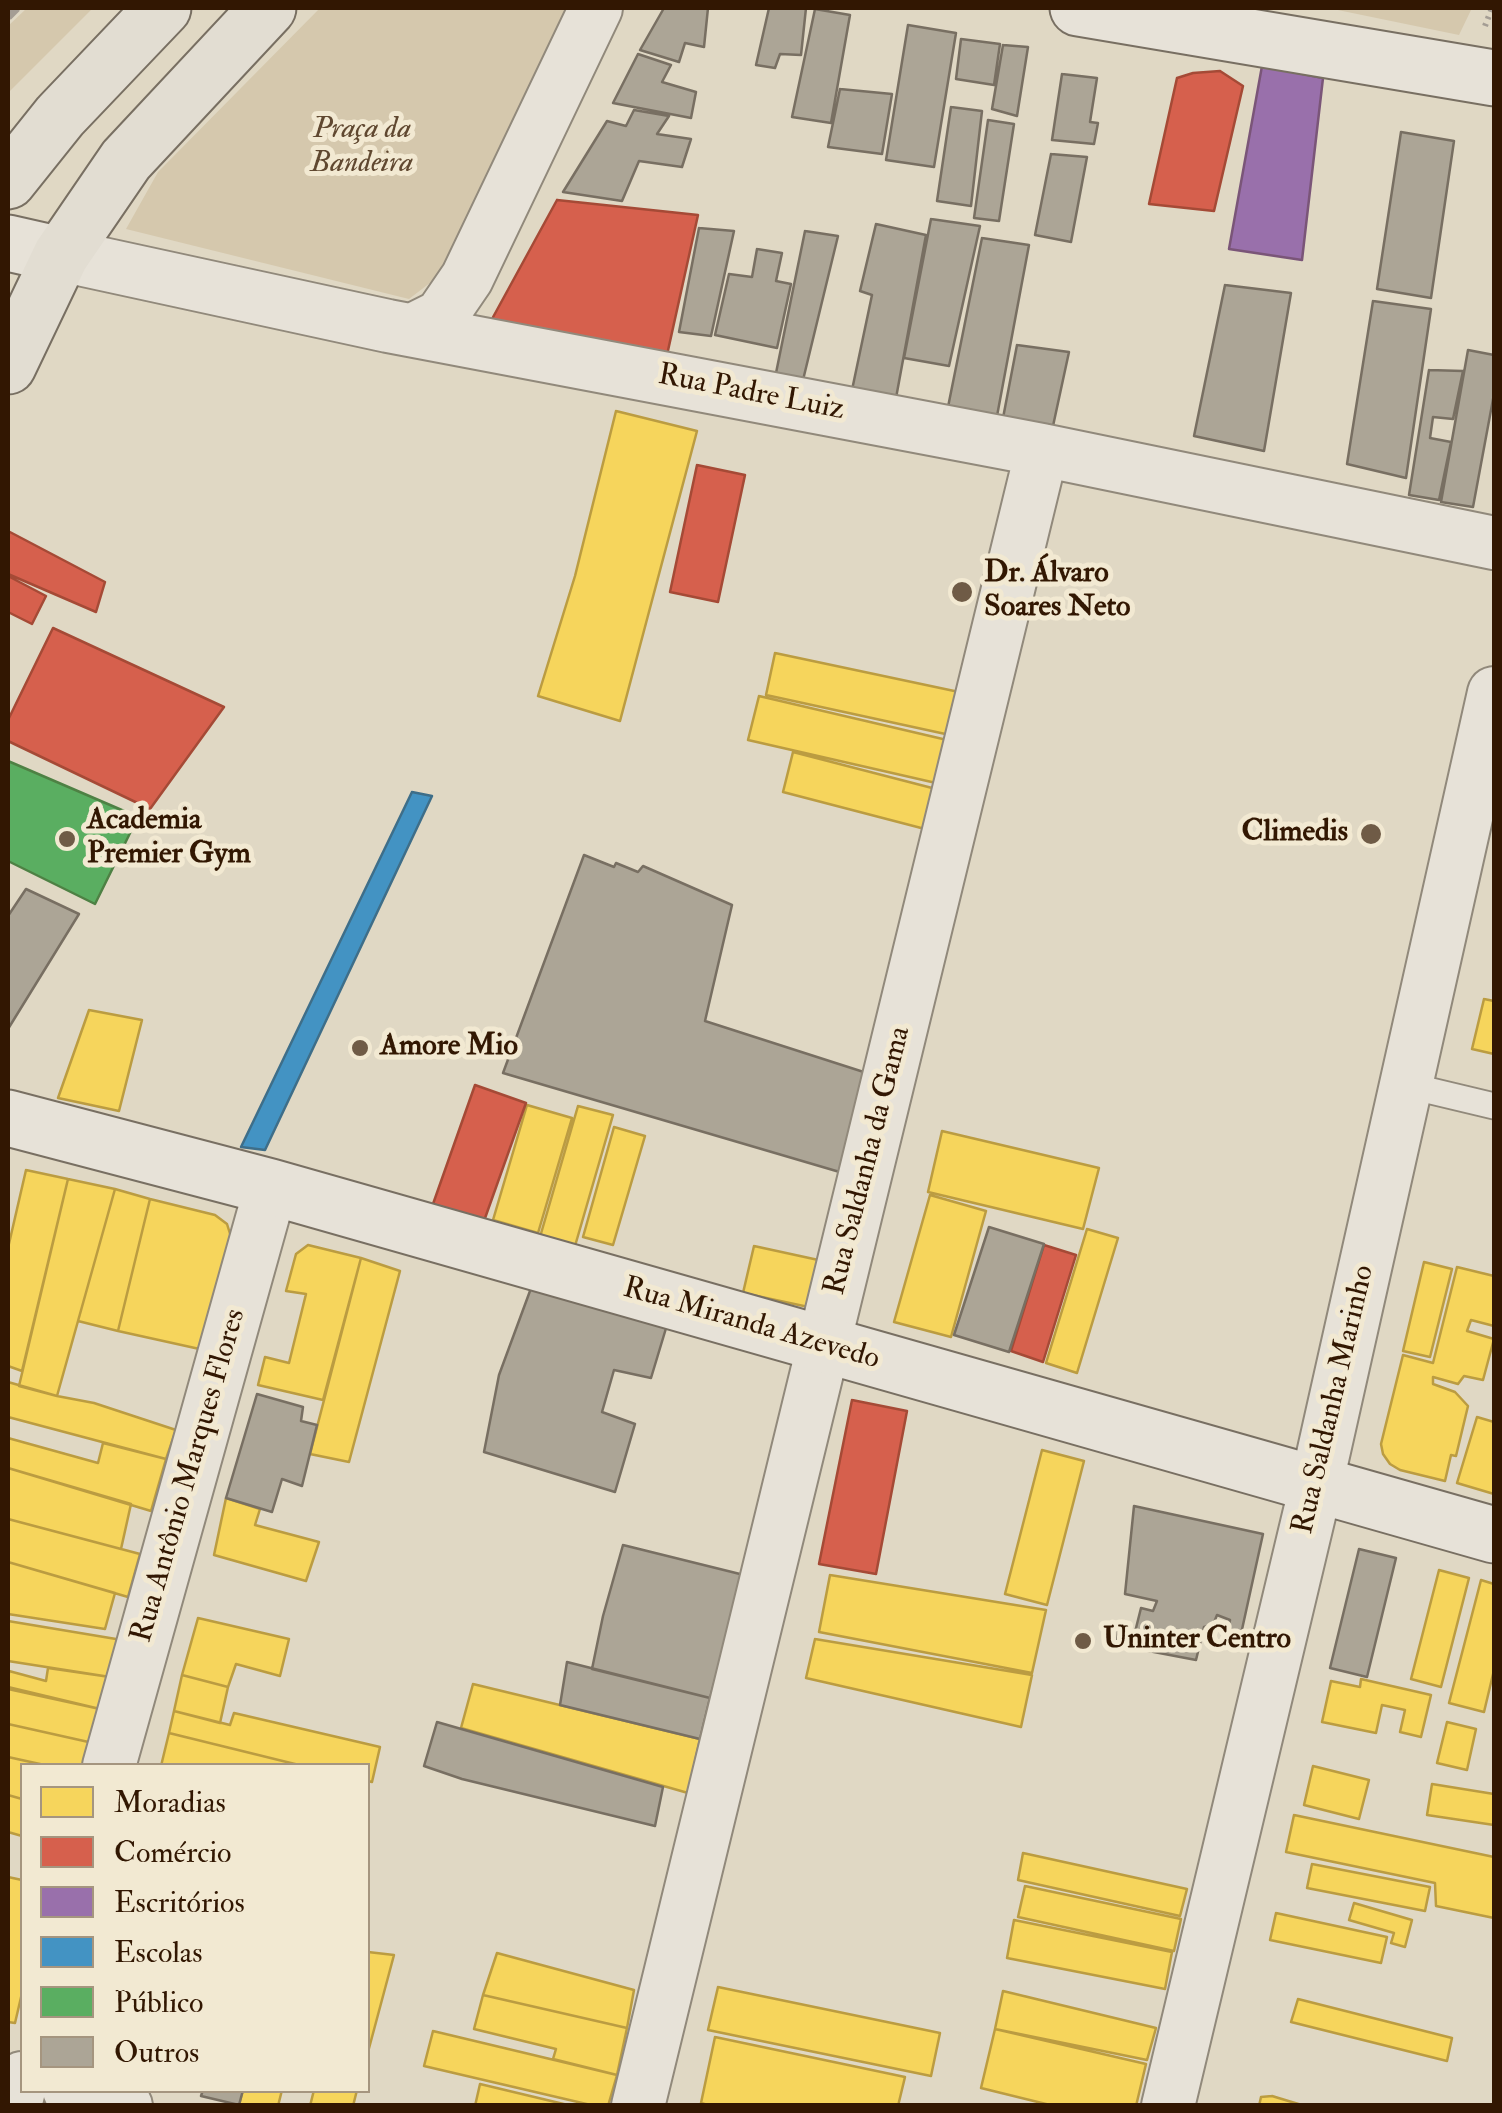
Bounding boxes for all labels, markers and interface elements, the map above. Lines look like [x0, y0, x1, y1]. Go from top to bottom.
park label: Praça da Bandeira [311, 113, 413, 184]
street label: Rua Padre Luiz [655, 358, 847, 430]
place label: Dr. Álvaro Soares Neto [984, 557, 1131, 628]
marker: Dr. Álvaro Soares Neto [949, 579, 975, 605]
place label: Academia Premier Gym [87, 804, 251, 874]
place label: Climedis [1242, 816, 1348, 852]
marker: Climedis [1358, 821, 1384, 847]
marker: Academia Premier Gym [56, 828, 78, 850]
street label: Rua Saldanha da Gama [818, 1023, 920, 1299]
place label: Amore Mio [380, 1030, 518, 1066]
marker: Amore Mio [349, 1037, 371, 1059]
street label: Rua Saldanha Marinho [1287, 1262, 1383, 1538]
street label: Rua Miranda Azevedo [619, 1271, 883, 1379]
street label: Rua Antônio Marques Flores [125, 1305, 255, 1647]
place label: Uninter Centro [1103, 1623, 1291, 1659]
marker: Uninter Centro [1072, 1630, 1094, 1652]
legend [20, 1763, 370, 2093]
text: Moradias [114, 1784, 226, 1821]
text: Comércio [114, 1834, 232, 1871]
text: Escritórios [114, 1884, 245, 1921]
text: Escolas [114, 1934, 203, 1971]
text: Público [114, 1984, 204, 2021]
text: Outros [114, 2034, 199, 2071]

